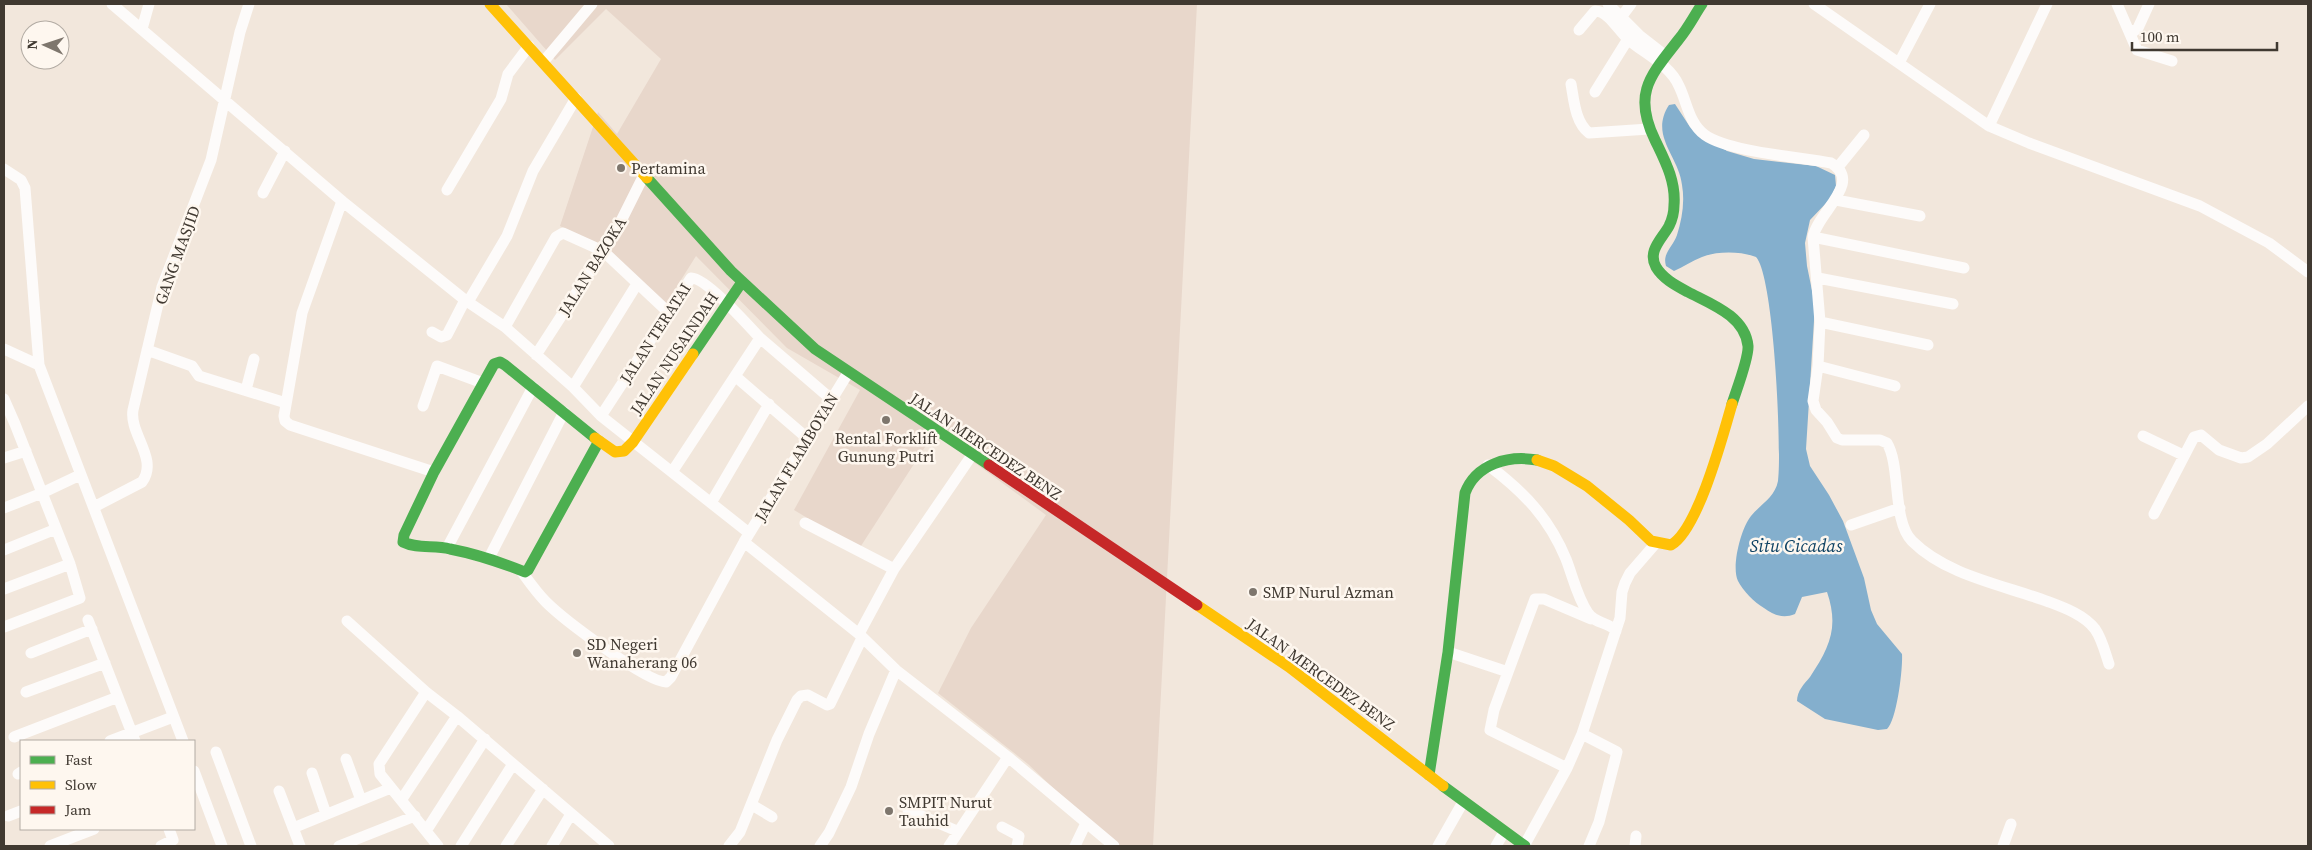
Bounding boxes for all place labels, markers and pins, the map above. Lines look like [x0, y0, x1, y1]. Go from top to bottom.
place label: Pertamina [631, 157, 706, 179]
marker: Pertamina [615, 162, 627, 174]
marker: Rental Forklift Gunung Putri [880, 414, 892, 426]
place label: Rental Forklift Gunung Putri [835, 427, 938, 467]
place label: SMP Nurul Azman [1263, 581, 1394, 603]
marker: SMP Nurul Azman [1247, 586, 1259, 598]
place label: SD Negeri Wanaherang 06 [587, 633, 697, 673]
marker: SD Negeri Wanaherang 06 [571, 647, 583, 659]
place label: SMPIT Nurut Tauhid [899, 791, 993, 831]
marker: SMPIT Nurut Tauhid [883, 805, 895, 817]

